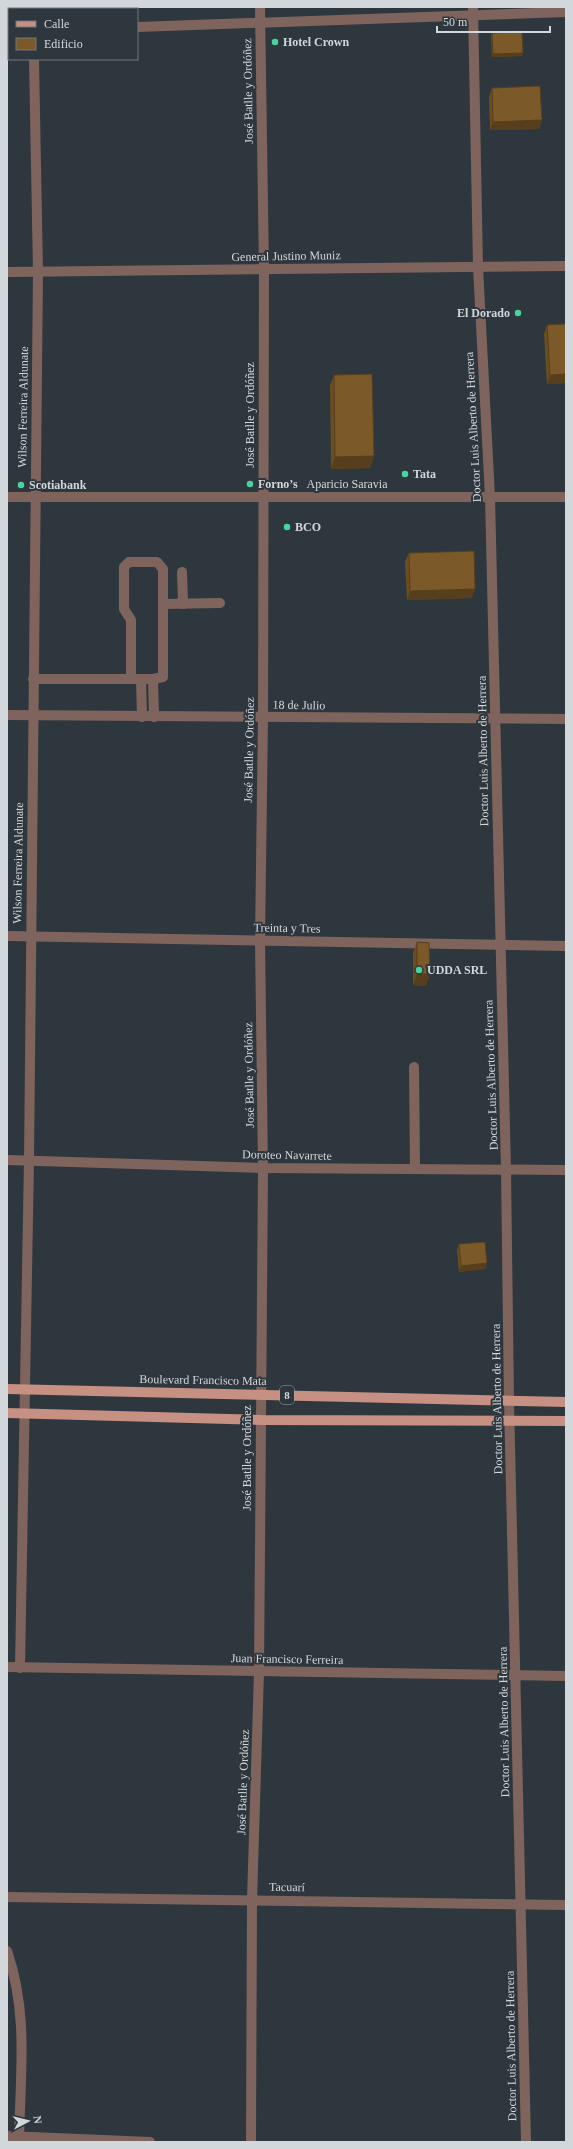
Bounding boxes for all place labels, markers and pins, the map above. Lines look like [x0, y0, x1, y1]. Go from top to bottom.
place label: Hotel Crown [283, 35, 349, 49]
marker: Hotel Crown [270, 37, 280, 47]
place label: El Dorado [457, 306, 510, 320]
marker: El Dorado [513, 308, 523, 318]
place label: Tata [413, 467, 436, 481]
marker: Tata [400, 469, 410, 479]
place label: Forno’s [258, 477, 298, 491]
place label: Scotiabank [29, 478, 87, 492]
marker: Forno’s [245, 479, 255, 489]
marker: Scotiabank [16, 480, 26, 490]
place label: BCO [295, 520, 321, 534]
marker: BCO [282, 522, 292, 532]
place label: UDDA SRL [427, 963, 487, 977]
marker: UDDA SRL [414, 965, 424, 975]

